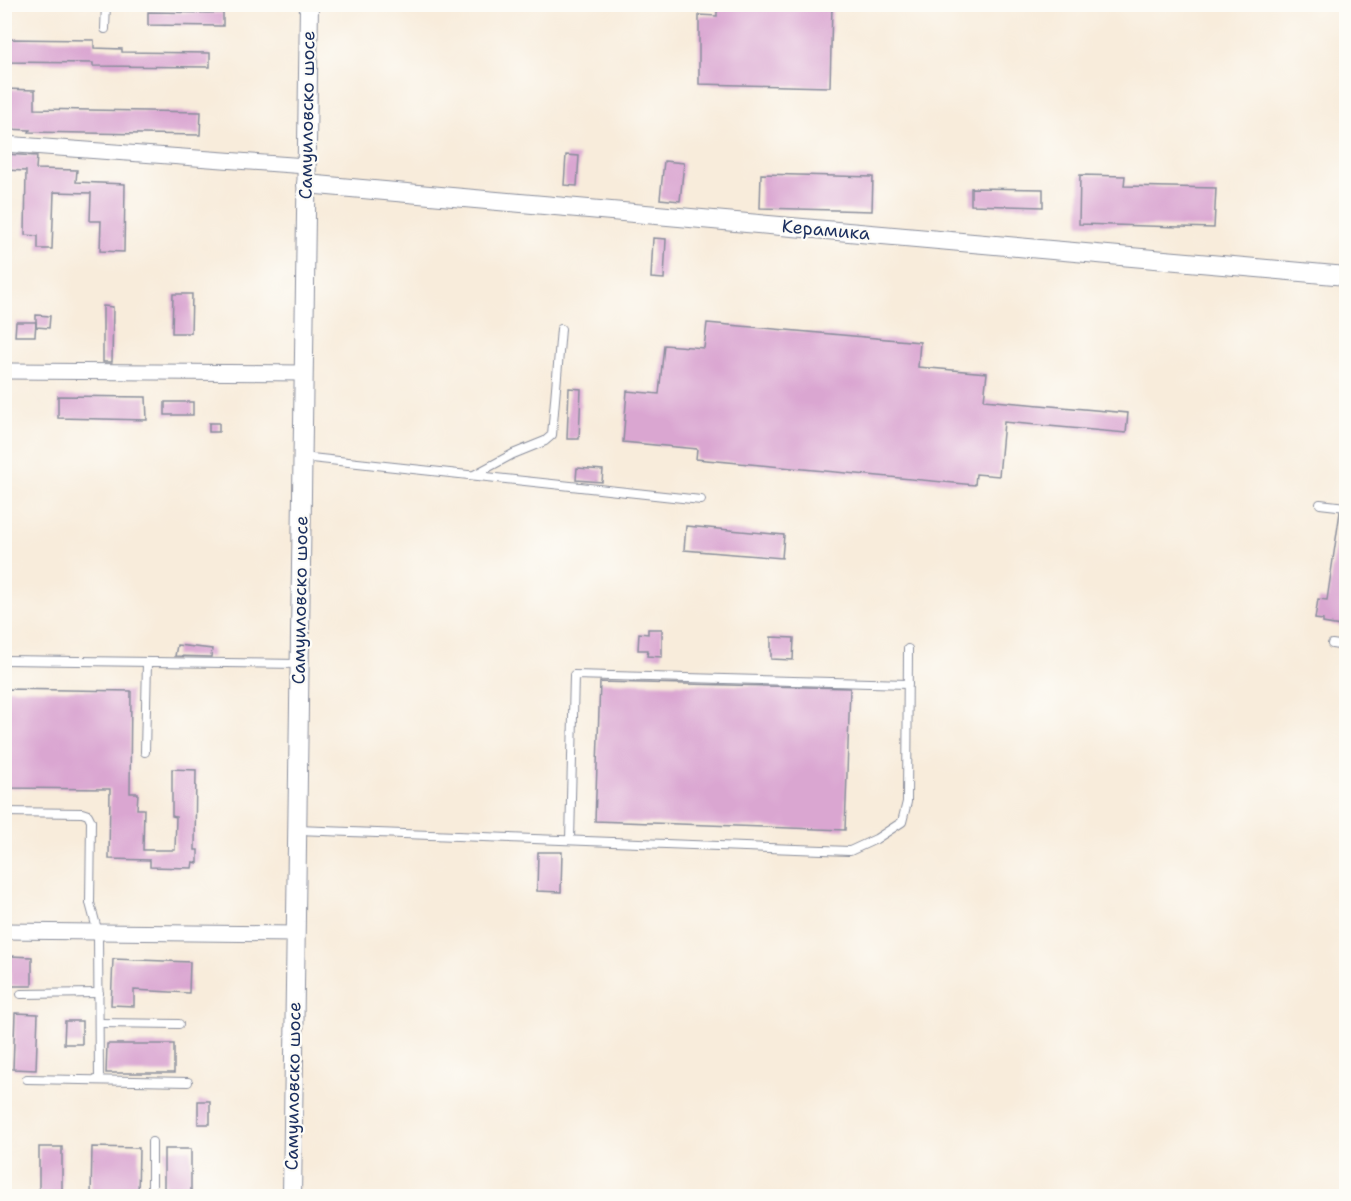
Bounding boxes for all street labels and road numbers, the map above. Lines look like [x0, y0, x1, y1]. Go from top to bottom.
street label: Самуиловско шосе [294, 30, 320, 200]
street label: Керамика [781, 214, 871, 246]
street label: Самуиловско шосе [287, 515, 313, 685]
street label: Самуиловско шосе [280, 1001, 306, 1171]

